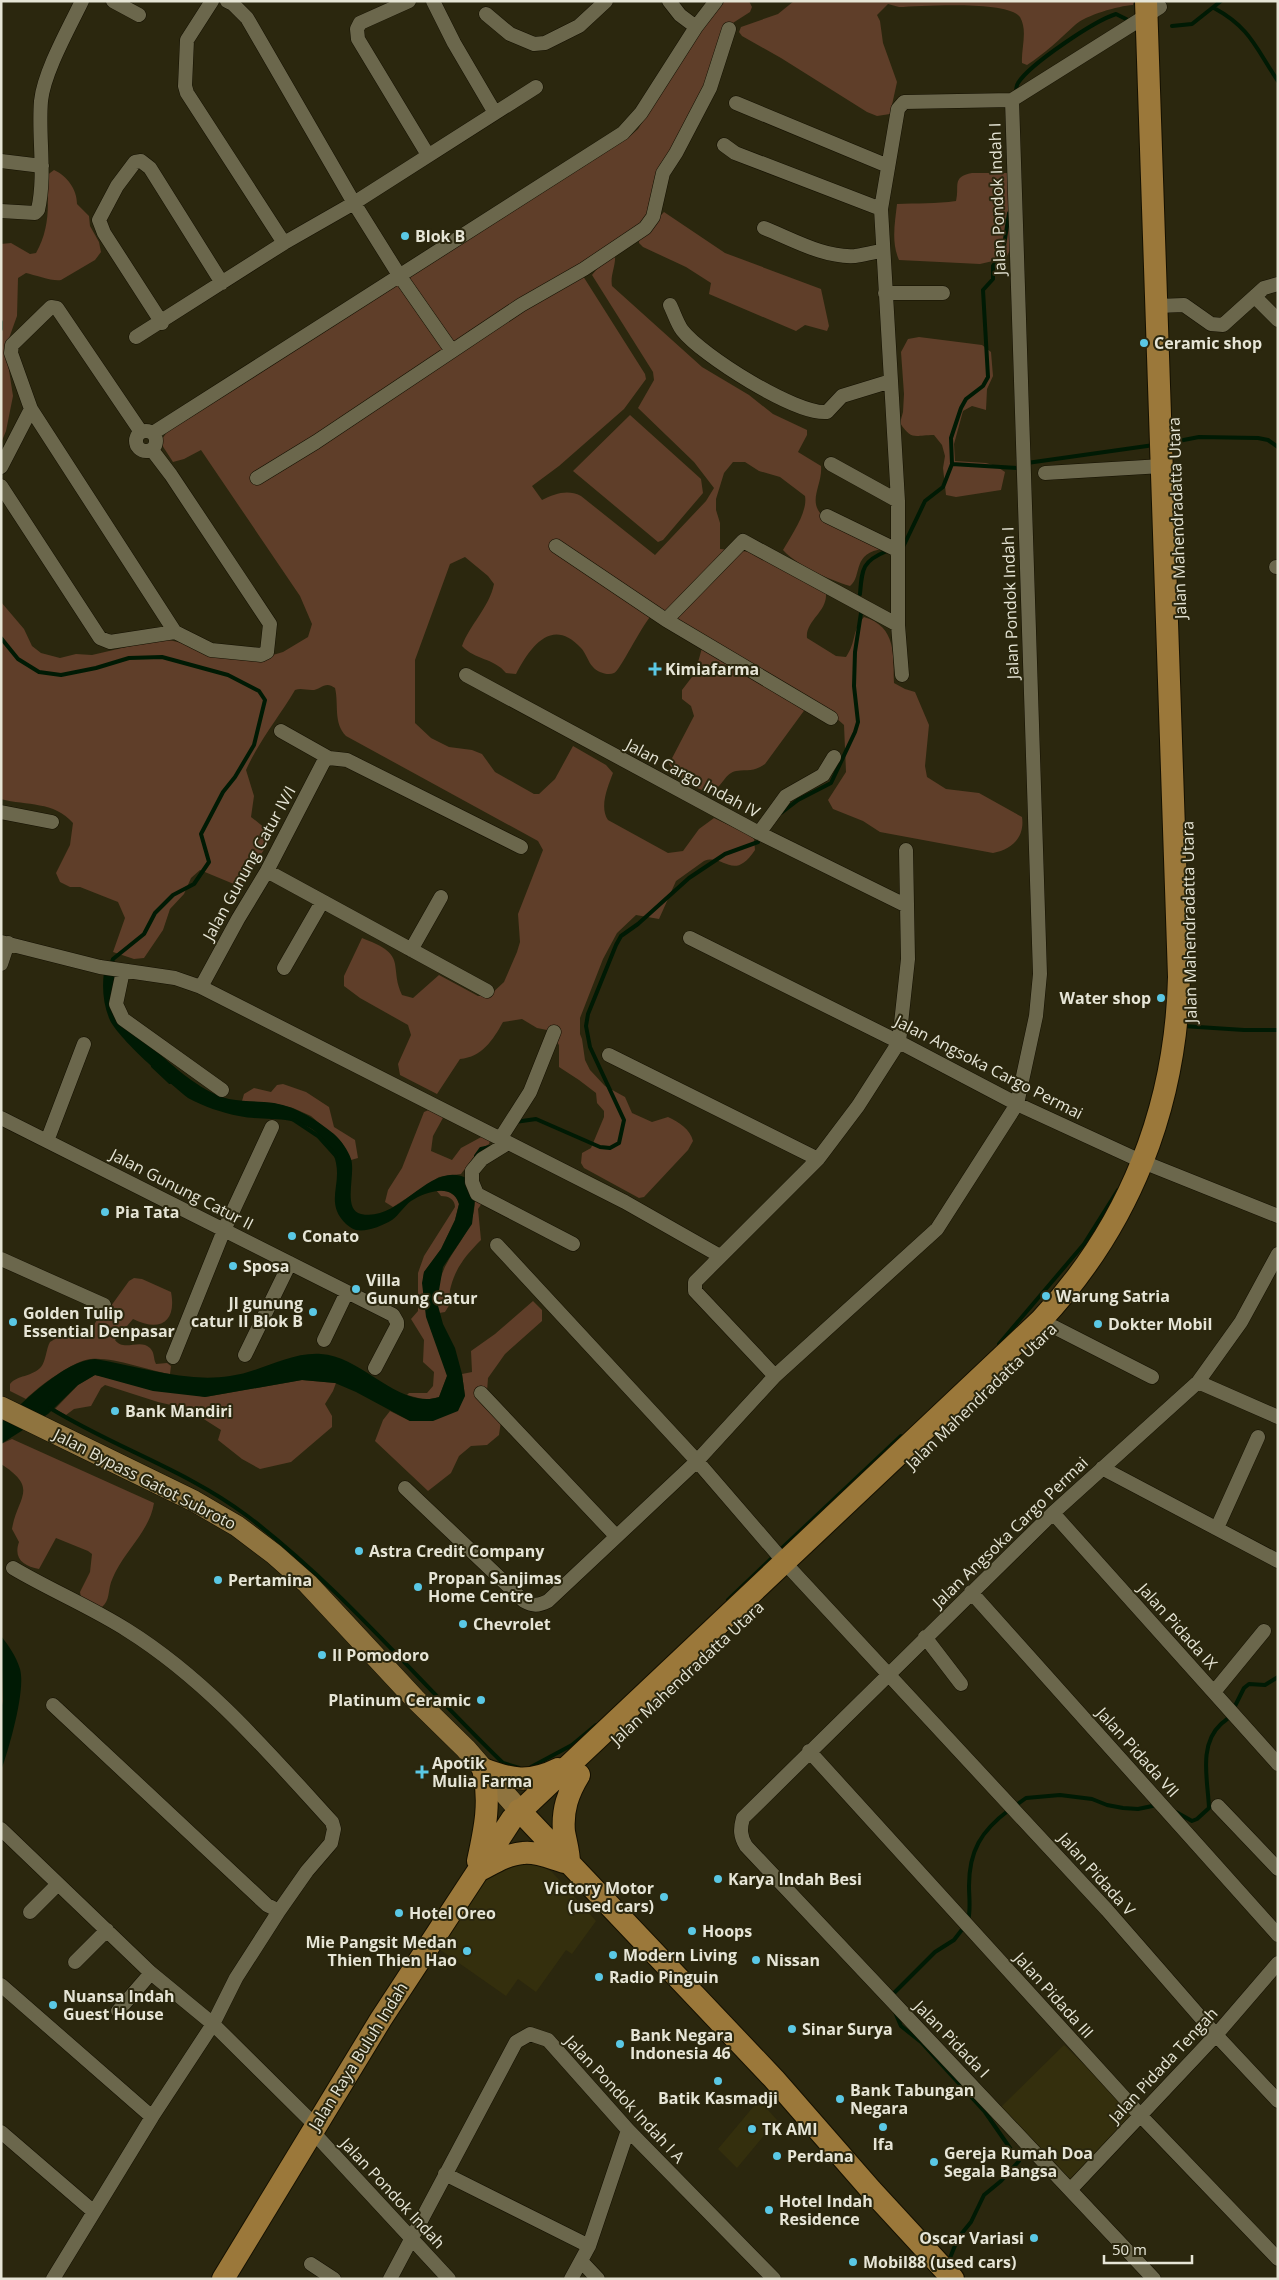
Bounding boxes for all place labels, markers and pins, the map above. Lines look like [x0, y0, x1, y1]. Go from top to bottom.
place label: Blok B [415, 225, 465, 247]
marker: Blok B [399, 230, 411, 242]
place label: Ceramic shop [1154, 332, 1262, 354]
marker: Ceramic shop [1138, 337, 1150, 349]
place label: Kimiafarma [665, 658, 759, 680]
marker: Kimiafarma [649, 663, 661, 675]
place label: Water shop [1060, 987, 1151, 1009]
marker: Water shop [1155, 992, 1167, 1004]
place label: Pia Tata [115, 1201, 179, 1223]
marker: Pia Tata [99, 1206, 111, 1218]
place label: Conato [302, 1225, 359, 1247]
marker: Conato [286, 1230, 298, 1242]
place label: Sposa [243, 1255, 289, 1277]
marker: Sposa [227, 1260, 239, 1272]
place label: Villa Gunung Catur [366, 1269, 477, 1309]
marker: Villa Gunung Catur [350, 1283, 362, 1295]
place label: Warung Satria [1056, 1285, 1170, 1307]
marker: Warung Satria [1040, 1290, 1052, 1302]
place label: Jl gunung catur II Blok B [191, 1292, 303, 1332]
place label: Golden Tulip Essential Denpasar [23, 1302, 175, 1342]
marker: Jl gunung catur II Blok B [307, 1306, 319, 1318]
place label: Dokter Mobil [1108, 1313, 1212, 1335]
marker: Golden Tulip Essential Denpasar [7, 1316, 19, 1328]
marker: Dokter Mobil [1092, 1318, 1104, 1330]
place label: Bank Mandiri [125, 1400, 232, 1422]
marker: Bank Mandiri [109, 1405, 121, 1417]
place label: Astra Credit Company [369, 1540, 545, 1562]
marker: Astra Credit Company [353, 1545, 365, 1557]
place label: Propan Sanjimas Home Centre [428, 1567, 562, 1607]
place label: Pertamina [228, 1569, 312, 1591]
marker: Pertamina [212, 1574, 224, 1586]
marker: Propan Sanjimas Home Centre [412, 1581, 424, 1593]
place label: Chevrolet [473, 1613, 551, 1635]
marker: Chevrolet [457, 1618, 469, 1630]
place label: Il Pomodoro [332, 1644, 429, 1666]
marker: Il Pomodoro [316, 1649, 328, 1661]
place label: Platinum Ceramic [328, 1689, 471, 1711]
marker: Platinum Ceramic [475, 1694, 487, 1706]
place label: Apotik Mulia Farma [432, 1752, 532, 1792]
marker: Apotik Mulia Farma [416, 1766, 428, 1778]
place label: Karya Indah Besi [728, 1868, 862, 1890]
marker: Karya Indah Besi [712, 1873, 724, 1885]
place label: Victory Motor (used cars) [544, 1877, 654, 1917]
marker: Victory Motor (used cars) [658, 1891, 670, 1903]
place label: Hotel Oreo [409, 1902, 496, 1924]
marker: Hotel Oreo [393, 1907, 405, 1919]
place label: Hoops [702, 1920, 752, 1942]
marker: Hoops [686, 1925, 698, 1937]
place label: Mie Pangsit Medan Thien Thien Hao [305, 1931, 457, 1971]
place label: Modern Living [623, 1944, 737, 1966]
marker: Mie Pangsit Medan Thien Thien Hao [461, 1945, 473, 1957]
marker: Modern Living [607, 1949, 619, 1961]
place label: Nissan [766, 1949, 820, 1971]
marker: Nissan [750, 1954, 762, 1966]
place label: Radio Pinguin [609, 1966, 719, 1988]
marker: Radio Pinguin [593, 1971, 605, 1983]
place label: Nuansa Indah Guest House [63, 1985, 175, 2025]
marker: Nuansa Indah Guest House [47, 1999, 59, 2011]
place label: Sinar Surya [802, 2018, 893, 2040]
marker: Sinar Surya [786, 2023, 798, 2035]
place label: Bank Negara Indonesia 46 [630, 2024, 733, 2064]
marker: Bank Negara Indonesia 46 [614, 2038, 626, 2050]
marker: Batik Kasmadji [712, 2075, 724, 2087]
place label: Bank Tabungan Negara [850, 2079, 974, 2119]
place label: Batik Kasmadji [658, 2087, 778, 2109]
marker: Bank Tabungan Negara [834, 2093, 846, 2105]
place label: TK AMI [762, 2118, 817, 2140]
marker: Ifa [877, 2121, 889, 2133]
marker: TK AMI [746, 2123, 758, 2135]
place label: Ifa [872, 2133, 894, 2155]
place label: Gereja Rumah Doa Segala Bangsa [944, 2142, 1093, 2182]
place label: Perdana [787, 2145, 854, 2167]
marker: Perdana [771, 2150, 783, 2162]
marker: Gereja Rumah Doa Segala Bangsa [928, 2156, 940, 2168]
place label: Hotel Indah Residence [779, 2190, 873, 2230]
marker: Hotel Indah Residence [763, 2204, 775, 2216]
place label: Oscar Variasi [919, 2227, 1024, 2249]
marker: Oscar Variasi [1028, 2232, 1040, 2244]
place label: Mobil88 (used cars) [863, 2251, 1017, 2273]
marker: Mobil88 (used cars) [847, 2256, 859, 2268]

